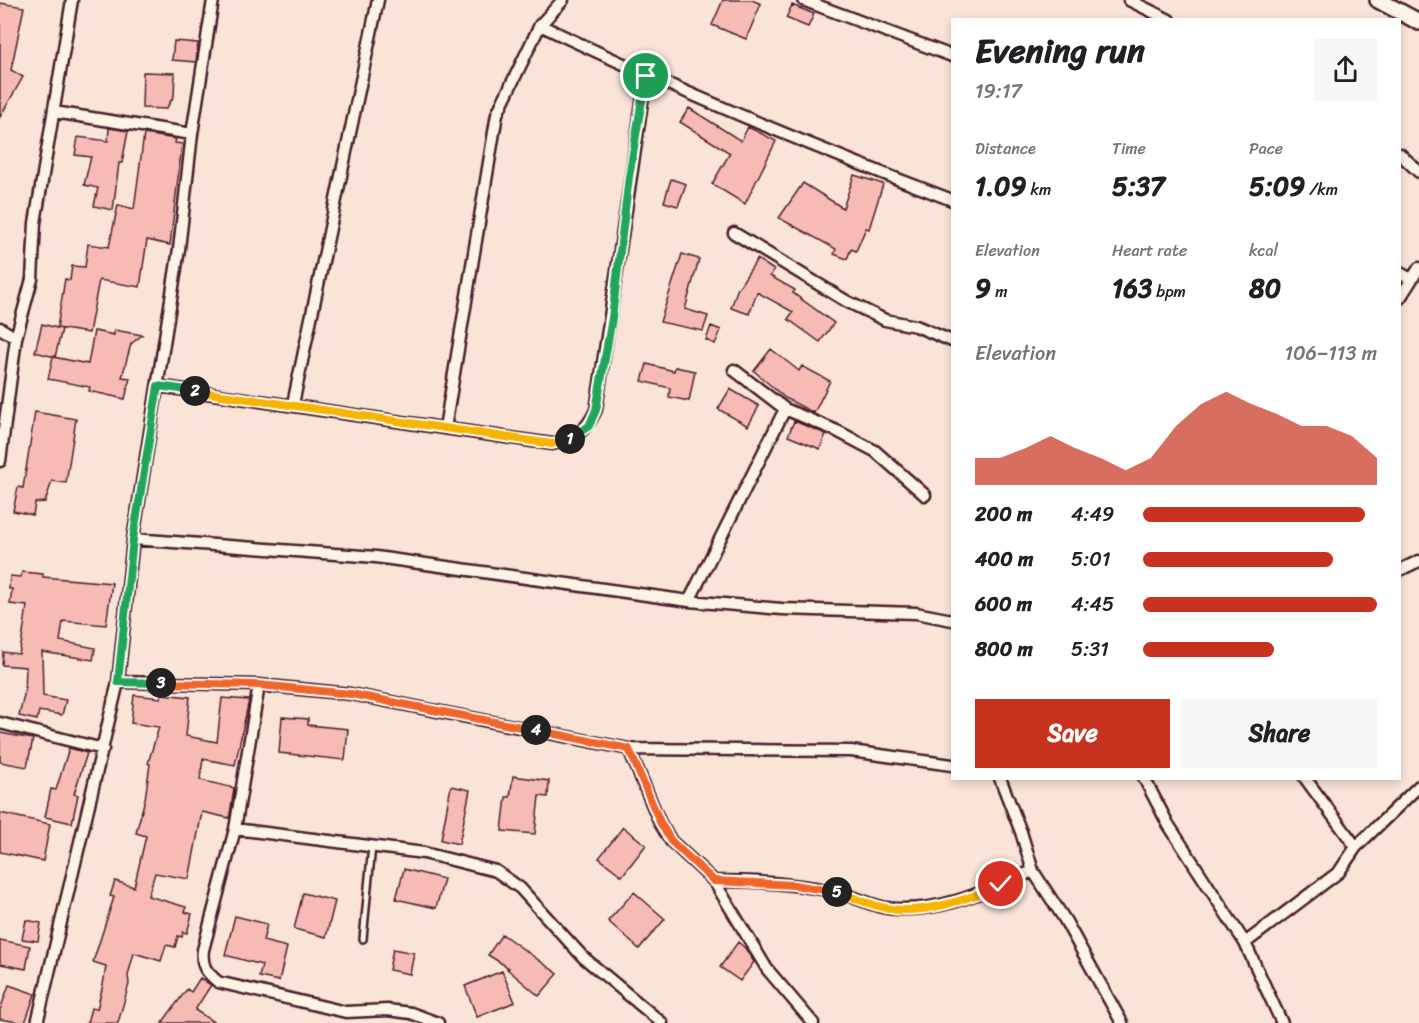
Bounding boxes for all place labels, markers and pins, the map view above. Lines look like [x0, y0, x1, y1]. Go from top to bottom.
pin [620, 50, 671, 101]
pin: 2 [180, 376, 210, 406]
pin: 1 [555, 424, 585, 454]
pin: 3 [146, 668, 176, 698]
pin: 4 [521, 715, 551, 745]
pin [975, 858, 1026, 909]
pin: 5 [822, 877, 852, 907]

